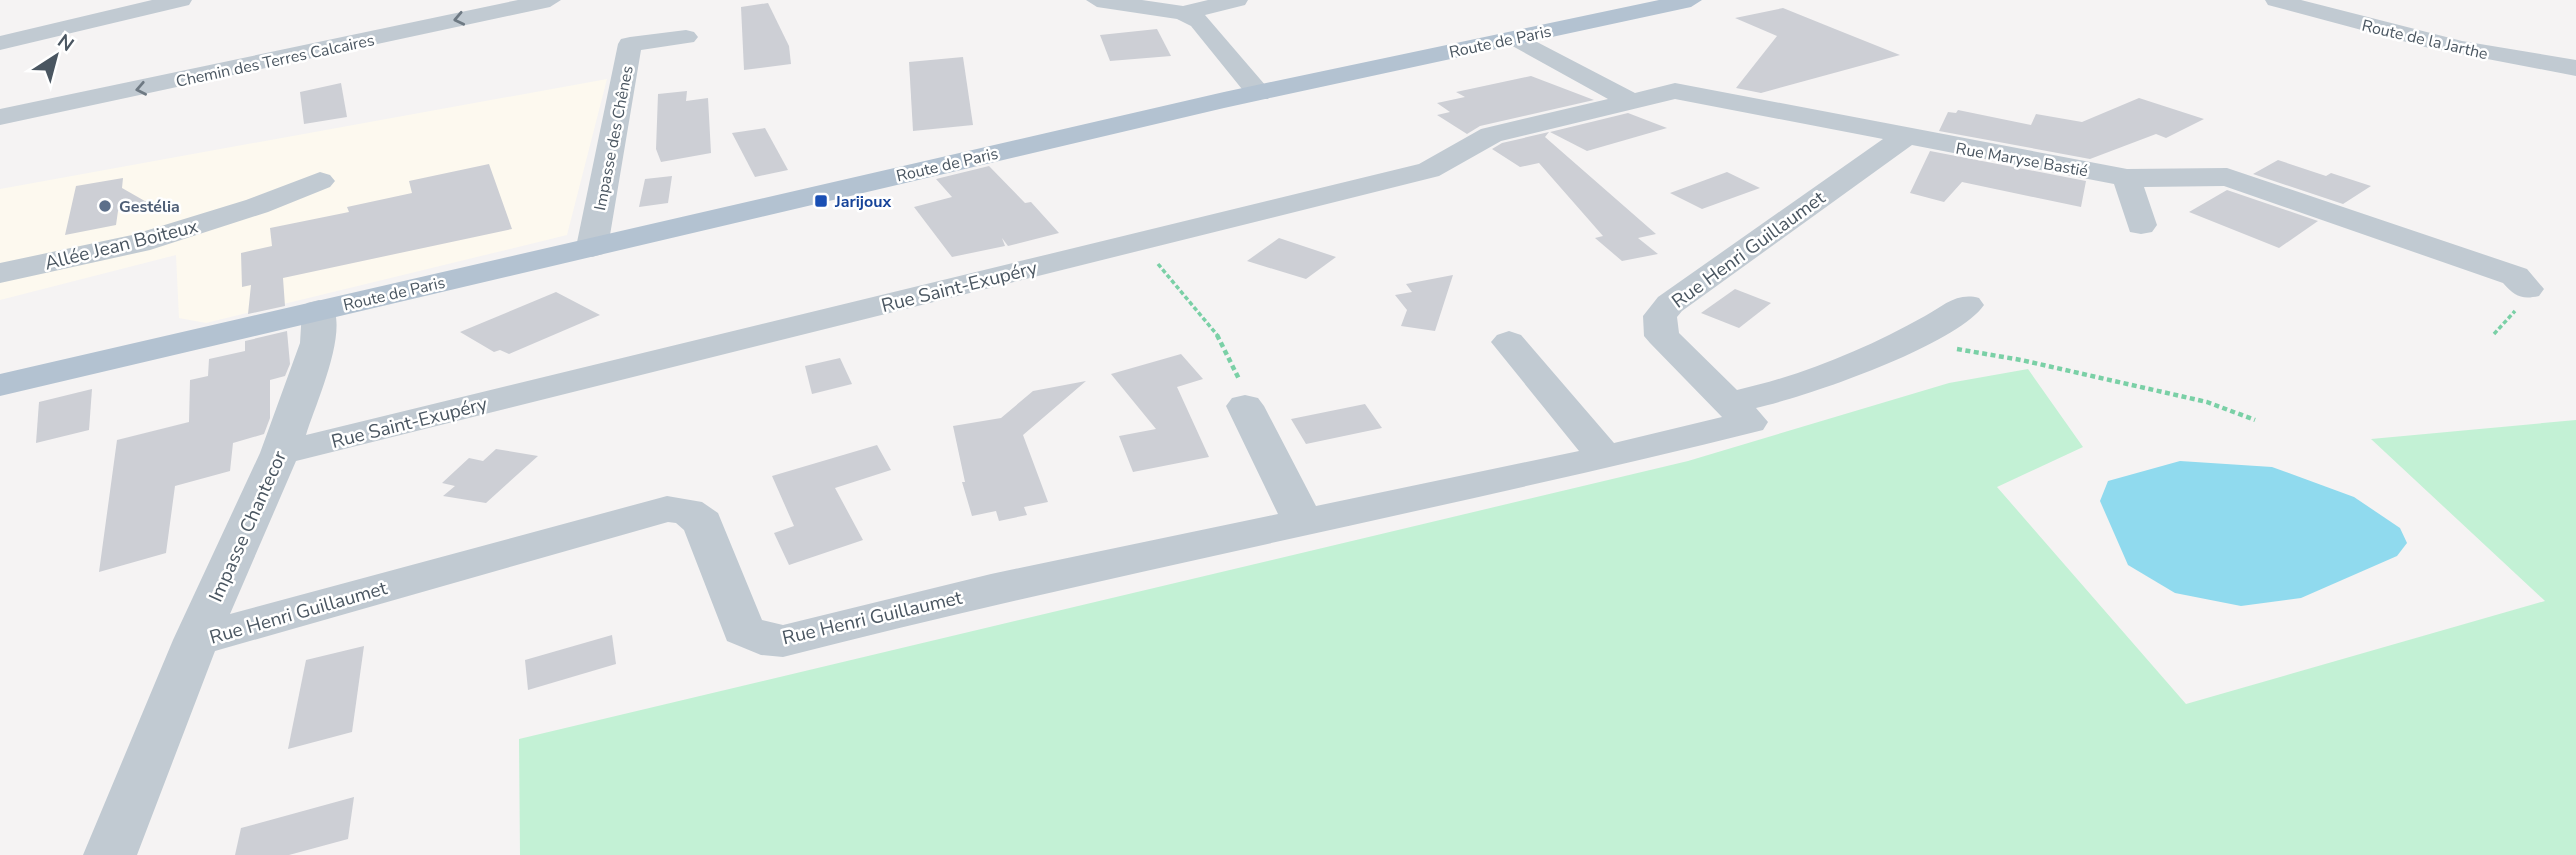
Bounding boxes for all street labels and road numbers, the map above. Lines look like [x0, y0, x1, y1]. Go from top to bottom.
street label: Route de la Jarthe [2360, 15, 2490, 65]
street label: Route de Paris [1447, 20, 1553, 64]
street label: Chemin des Terres Calcaires [174, 29, 376, 93]
street label: Impasse des Chênes [589, 64, 639, 212]
street label: Rue Maryse Bastié [1954, 138, 2090, 182]
street label: Route de Paris [894, 143, 1000, 187]
street label: Rue Henri Guillaumet [1667, 185, 1831, 314]
street label: Allée Jean Boiteux [42, 213, 201, 277]
street label: Rue Saint-Exupéry [879, 255, 1040, 319]
street label: Route de Paris [341, 272, 447, 316]
street label: Rue Saint-Exupéry [329, 391, 490, 455]
street label: Impasse Chantecor [203, 447, 293, 606]
street label: Rue Henri Guillaumet [206, 575, 390, 651]
street label: Rue Henri Guillaumet [780, 585, 965, 651]

